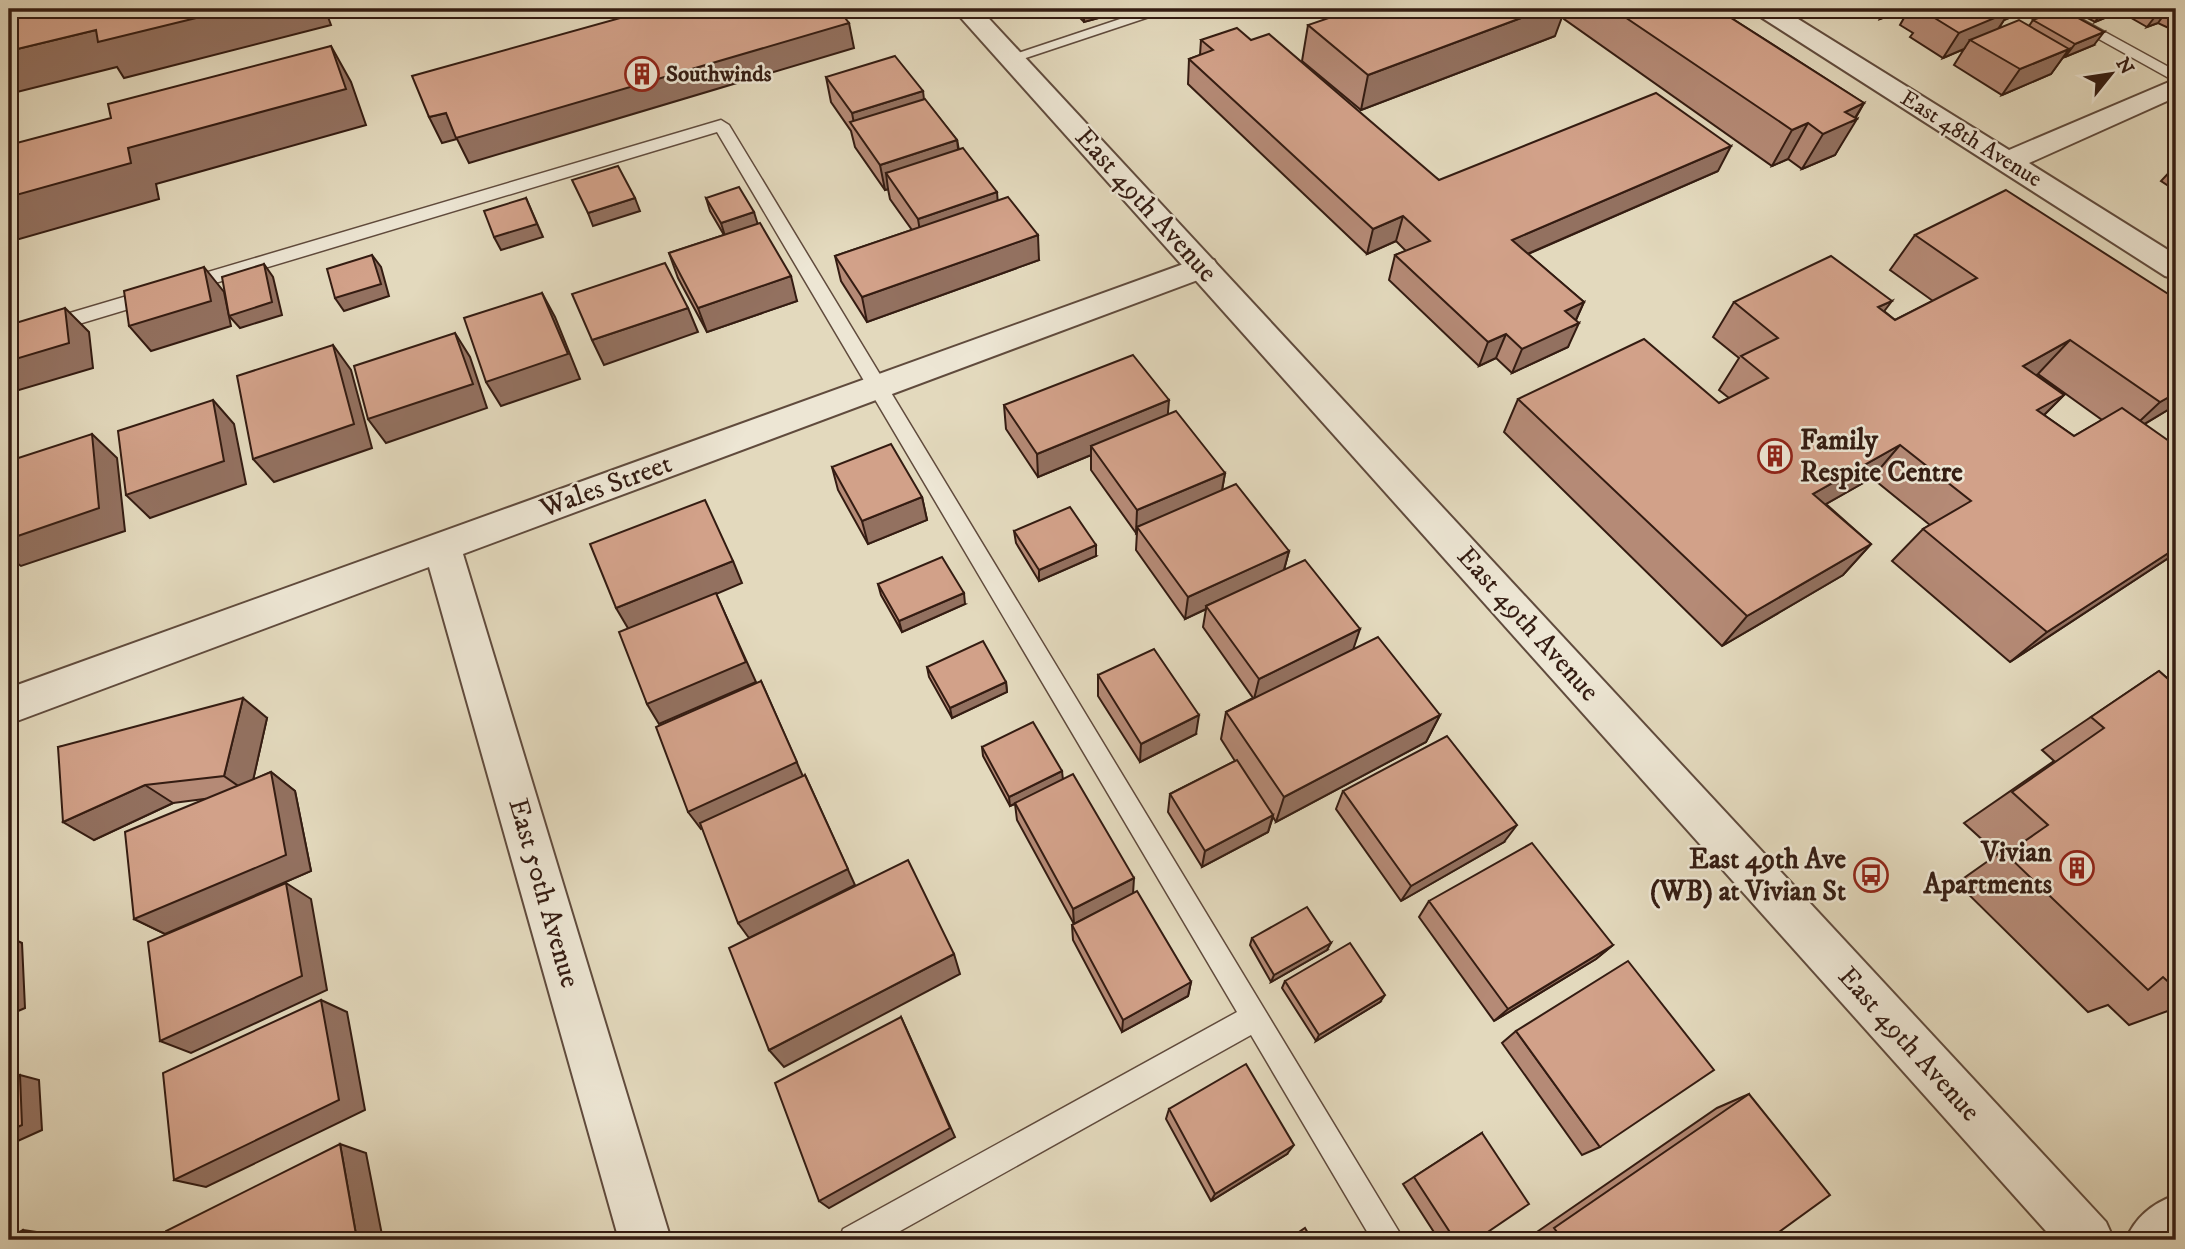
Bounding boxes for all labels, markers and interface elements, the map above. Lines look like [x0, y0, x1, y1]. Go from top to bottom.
north arrow [2076, 38, 2146, 108]
text: N [2111, 54, 2138, 79]
building icon: Southwinds [623, 55, 661, 93]
place label: Southwinds [666, 60, 772, 89]
street label: East 48th Avenue [1895, 84, 2047, 194]
street label: East 49th Avenue [1067, 120, 1225, 290]
place label: Family Respite Centre [1800, 423, 1963, 490]
building icon: Family Respite Centre [1756, 437, 1794, 475]
street label: Wales Street [535, 446, 677, 526]
street label: East 49th Avenue [1449, 539, 1607, 709]
street label: East 50th Avenue [500, 794, 588, 992]
place label: Vivian Apartments [1922, 835, 2053, 902]
place label: East 49th Ave (WB) at Vivian St [1650, 842, 1846, 909]
building icon: Vivian Apartments [2058, 849, 2096, 887]
bus stop icon: East 49th Ave (WB) at Vivian St [1852, 856, 1890, 894]
street label: East 49th Avenue [1830, 959, 1988, 1129]

